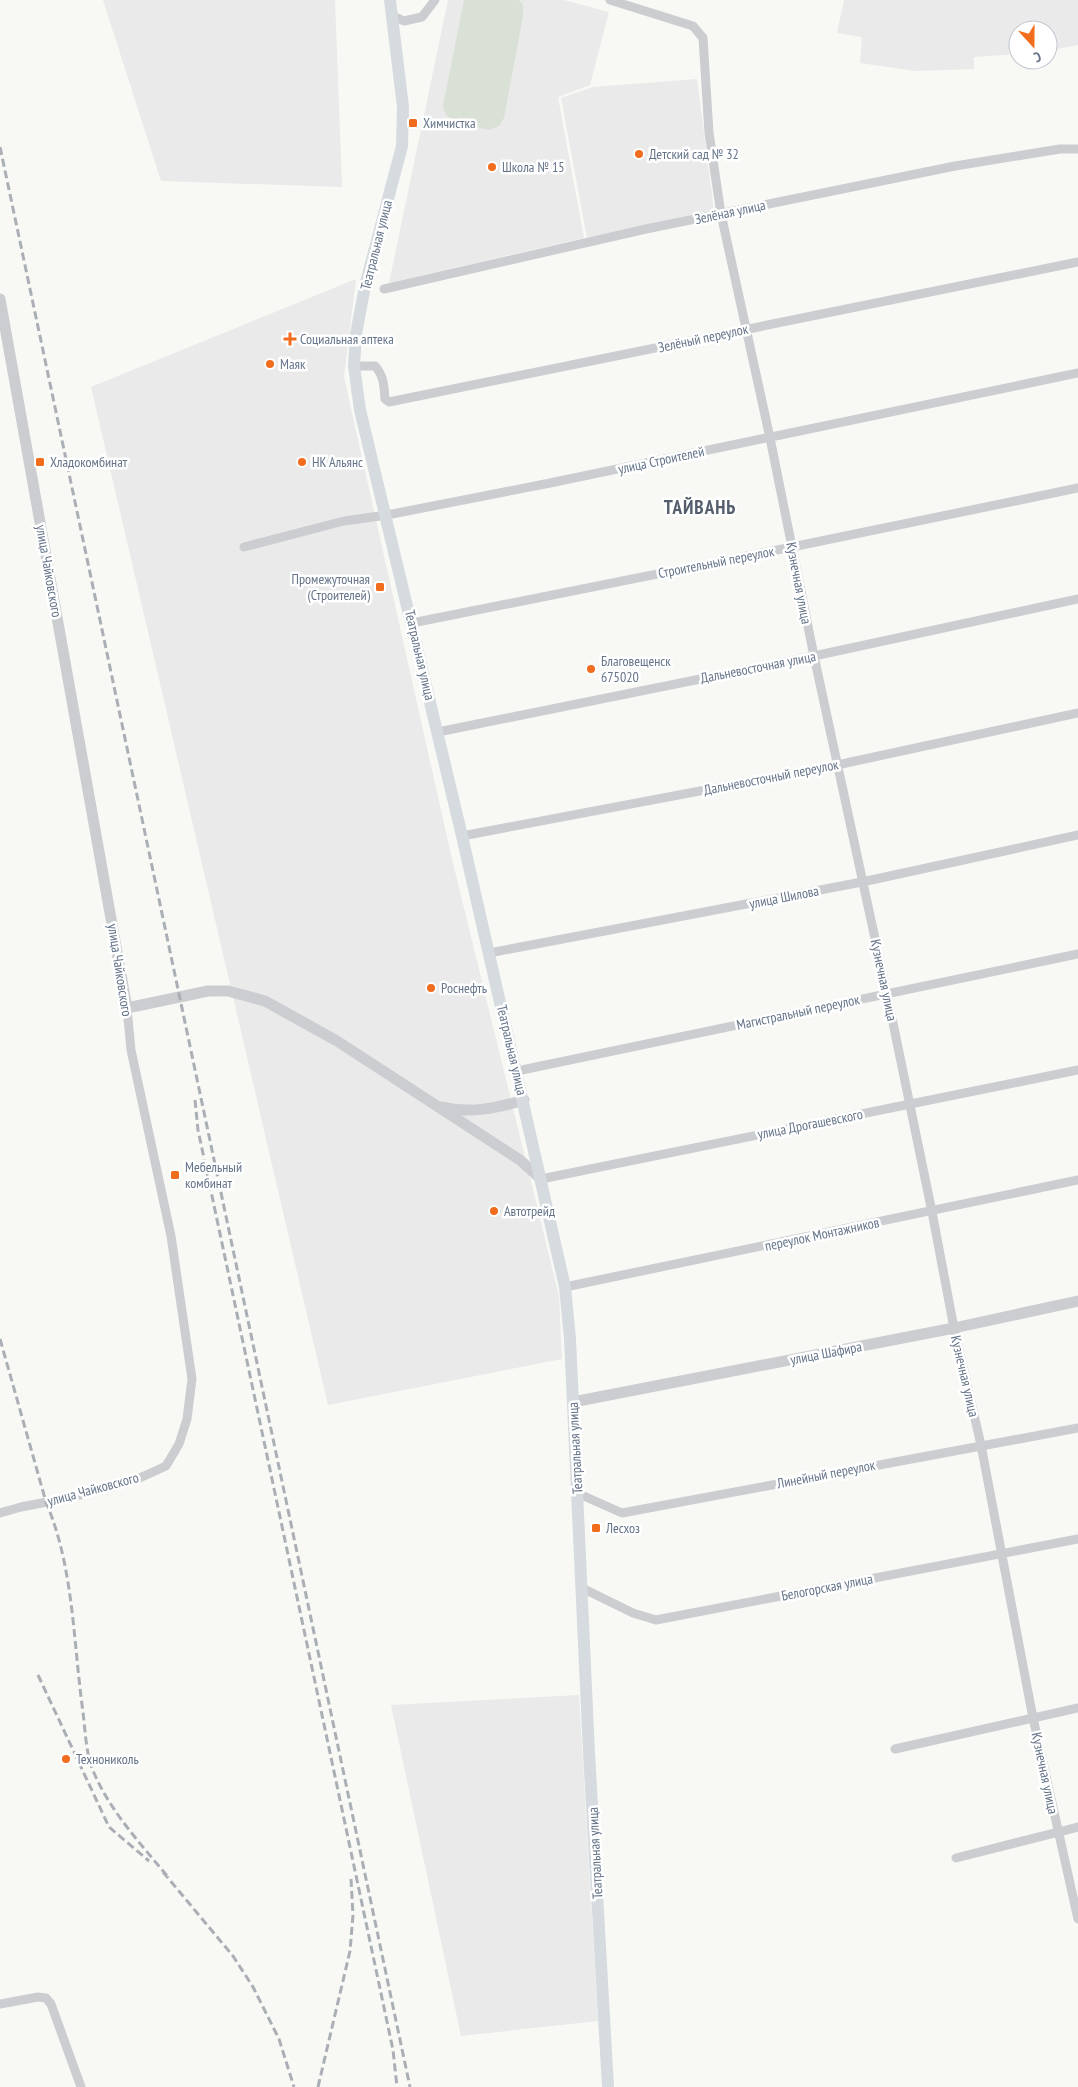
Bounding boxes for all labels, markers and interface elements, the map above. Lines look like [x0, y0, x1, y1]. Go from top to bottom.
north arrow [1008, 20, 1058, 70]
text: С [1031, 48, 1044, 67]
place label: Химчистка [423, 114, 476, 132]
marker: Химчистка [407, 117, 419, 129]
place label: Детский сад № 32 [649, 145, 739, 163]
marker: Детский сад № 32 [633, 148, 645, 160]
place label: Школа № 15 [502, 158, 565, 176]
marker: Школа № 15 [486, 161, 498, 173]
street label: Зелёная улица [693, 196, 767, 228]
street label: Театральная улица [356, 198, 396, 292]
street label: Зелёный переулок [656, 320, 750, 356]
place label: Социальная аптека [300, 330, 394, 348]
marker: Социальная аптека [284, 333, 296, 345]
place label: Маяк [280, 355, 306, 373]
marker: Маяк [264, 358, 276, 370]
street label: улица Строителей [616, 442, 706, 478]
place label: Хладокомбинат [50, 453, 128, 471]
place label: НК Альянс [312, 453, 363, 471]
marker: Хладокомбинат [34, 456, 46, 468]
marker: НК Альянс [296, 456, 308, 468]
district label: ТАЙВАНЬ [664, 495, 736, 519]
street label: улица Чайковского [32, 523, 66, 619]
street label: Кузнечная улица [782, 540, 816, 626]
street label: Строительный переулок [656, 542, 776, 582]
place label: Промежуточная (Строителей) [292, 570, 371, 604]
marker: Промежуточная (Строителей) [374, 581, 386, 593]
street label: Театральная улица [401, 608, 439, 702]
street label: Дальневосточная улица [699, 647, 817, 687]
place label: Благовещенск 675020 [601, 652, 671, 686]
marker: Благовещенск 675020 [585, 663, 597, 675]
street label: Дальневосточный переулок [702, 755, 840, 799]
street label: улица Шилова [748, 881, 820, 913]
street label: улица Чайковского [104, 922, 136, 1018]
street label: Кузнечная улица [867, 937, 901, 1023]
place label: Роснефть [441, 979, 487, 997]
marker: Роснефть [425, 982, 437, 994]
street label: Магистральный переулок [735, 990, 862, 1034]
street label: Театральная улица [493, 1003, 531, 1097]
street label: улица Дрогашевского [756, 1105, 864, 1143]
place label: Мебельный комбинат [185, 1158, 242, 1192]
marker: Мебельный комбинат [169, 1169, 181, 1181]
place label: Автотрейд [504, 1202, 555, 1220]
marker: Автотрейд [488, 1205, 500, 1217]
street label: переулок Монтажников [763, 1213, 881, 1255]
street label: Кузнечная улица [947, 1333, 983, 1419]
street label: улица Шафира [789, 1337, 863, 1369]
street label: Театральная улица [564, 1402, 586, 1494]
street label: Линейный переулок [774, 1456, 877, 1493]
street label: улица Чайковского [45, 1468, 141, 1510]
place label: Лесхоз [605, 1519, 640, 1537]
marker: Лесхоз [590, 1522, 602, 1534]
street label: Белогорская улица [780, 1569, 874, 1605]
street label: Кузнечная улица [1028, 1730, 1062, 1816]
place label: Технониколь [76, 1750, 139, 1768]
marker: Технониколь [60, 1753, 72, 1765]
street label: Театральная улица [584, 1807, 606, 1899]

